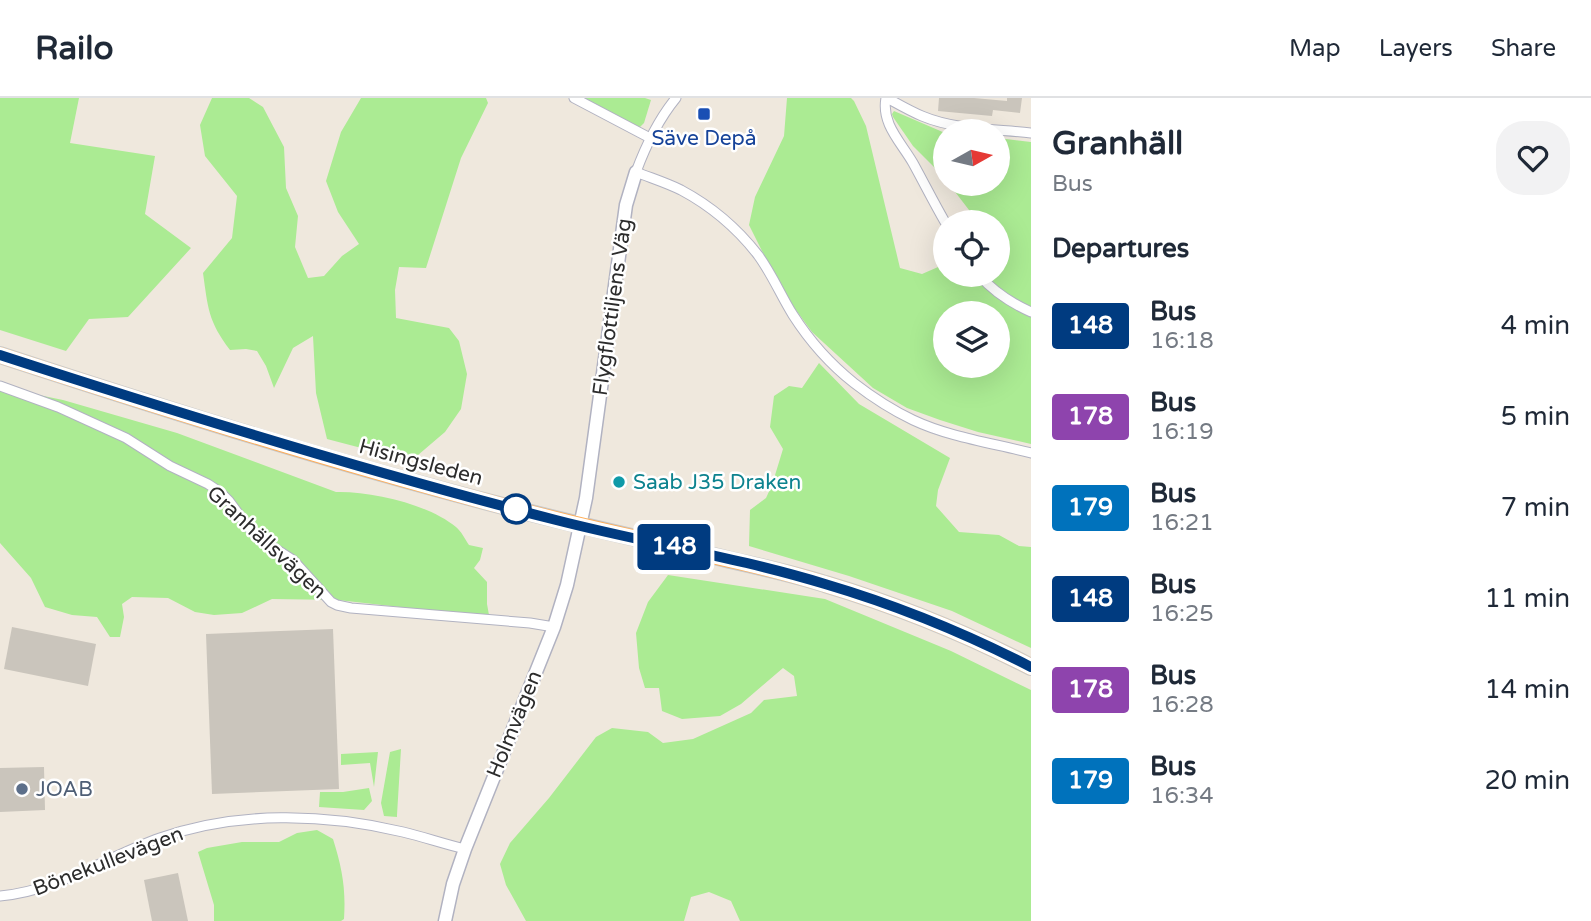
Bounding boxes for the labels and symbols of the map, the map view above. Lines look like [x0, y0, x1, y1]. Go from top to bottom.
marker: Säve Depå [696, 106, 712, 122]
north arrow [933, 119, 1010, 196]
place label: Säve Depå [651, 126, 757, 151]
street label: Flygflottiljens Väg [588, 217, 637, 397]
street label: Hisingsleden [356, 434, 486, 491]
place label: Saab J35 Draken [633, 470, 801, 495]
marker: Saab J35 Draken [611, 474, 627, 490]
street label: Granhällsvägen [202, 481, 332, 604]
unlabelled marker [501, 494, 531, 524]
line badge: 148 [634, 524, 714, 570]
street label: Holmvägen [482, 667, 547, 781]
place label: JOAB [36, 777, 93, 802]
marker: JOAB [14, 781, 30, 797]
street label: Bönekullevägen [29, 821, 187, 902]

